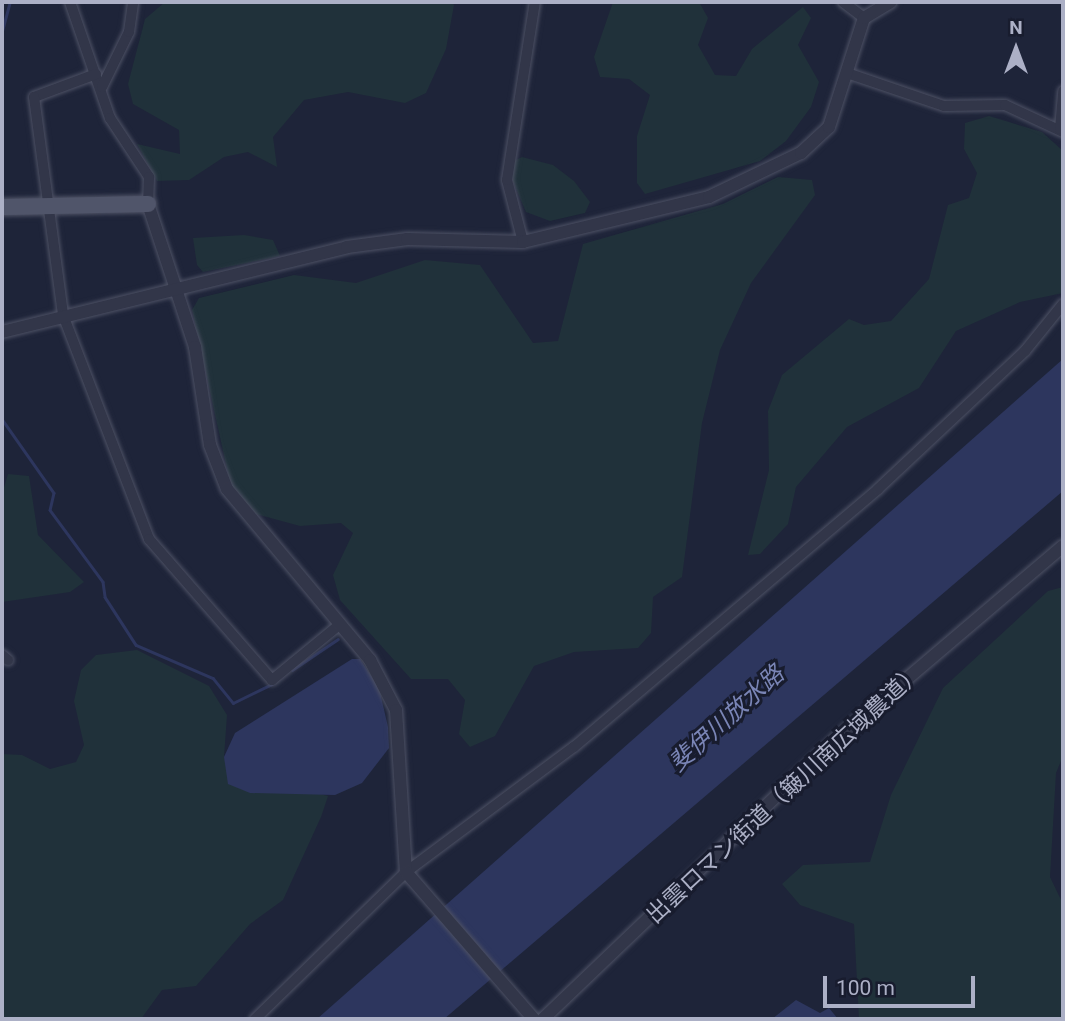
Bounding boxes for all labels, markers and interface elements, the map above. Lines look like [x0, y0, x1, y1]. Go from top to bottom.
north arrow [981, 14, 1051, 84]
text: N [1009, 16, 1023, 39]
street label: 出雲ロマン街道（簸川南広域農道） [641, 658, 929, 930]
water label: 斐伊川放水路 [664, 660, 790, 778]
scale bar [827, 962, 979, 1006]
text: 100 m [836, 976, 895, 1000]

